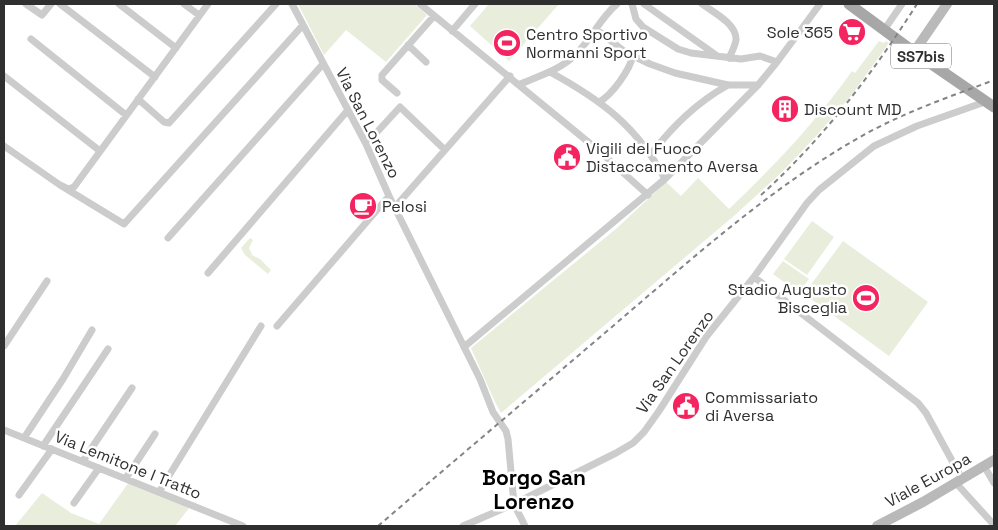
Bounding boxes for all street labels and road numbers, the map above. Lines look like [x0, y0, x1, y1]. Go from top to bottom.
road number: SS7bis [891, 44, 951, 68]
street label: Via San Lorenzo [331, 64, 405, 182]
street label: Via San Lorenzo [632, 306, 718, 418]
street label: Via Lemitone I Tratto [52, 426, 204, 504]
street label: Viale Europa [882, 448, 974, 512]

